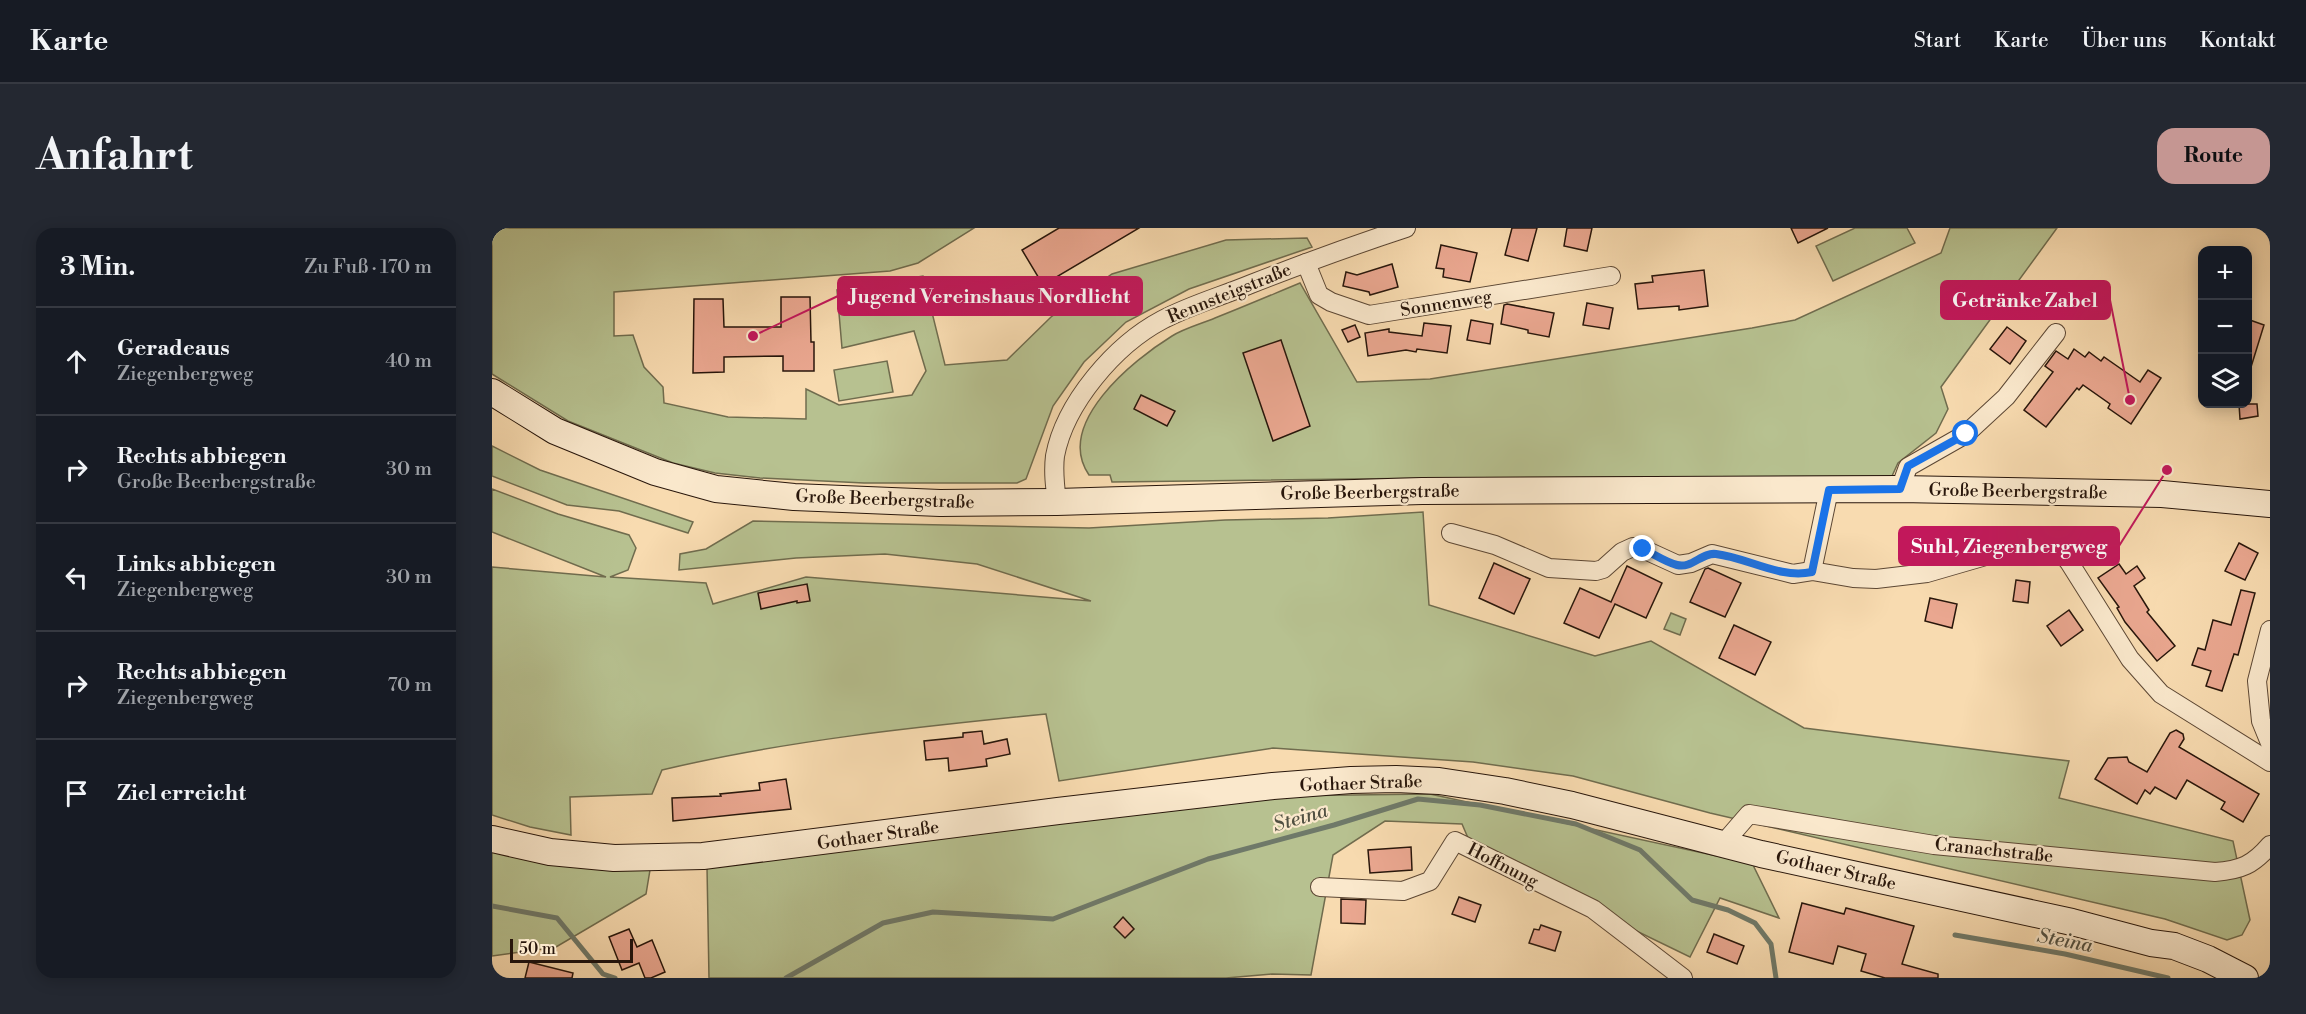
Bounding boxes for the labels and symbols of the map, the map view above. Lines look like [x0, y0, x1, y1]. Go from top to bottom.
street label: Rennsteigstraße [1164, 258, 1295, 329]
callout: Jugend Vereinshaus Nordlicht [838, 277, 1142, 315]
callout: Getränke Zabel [1941, 281, 2110, 319]
text: Jugend Vereinshaus Nordlicht [847, 285, 1131, 310]
street label: Sonnenweg [1399, 285, 1494, 322]
text: Getränke Zabel [1952, 289, 2098, 314]
route start [1952, 420, 1978, 446]
street label: Große Beerbergstraße [1928, 478, 2108, 505]
street label: Große Beerbergstraße [1280, 479, 1460, 506]
street label: Große Beerbergstraße [795, 485, 975, 514]
callout: Suhl, Ziegenbergweg [1899, 527, 2119, 565]
route end [1629, 535, 1655, 561]
text: Suhl, Ziegenbergweg [1911, 535, 2108, 560]
street label: Gothaer Straße [1299, 770, 1423, 797]
water label: Steina [1270, 798, 1332, 838]
street label: Gothaer Straße [816, 816, 941, 855]
street label: Cranachstraße [1934, 833, 2054, 868]
street label: Hoffnung [1463, 838, 1543, 893]
street label: Gothaer Straße [1773, 845, 1898, 896]
water label: Steina [2035, 924, 2095, 959]
scale bar [510, 936, 633, 964]

